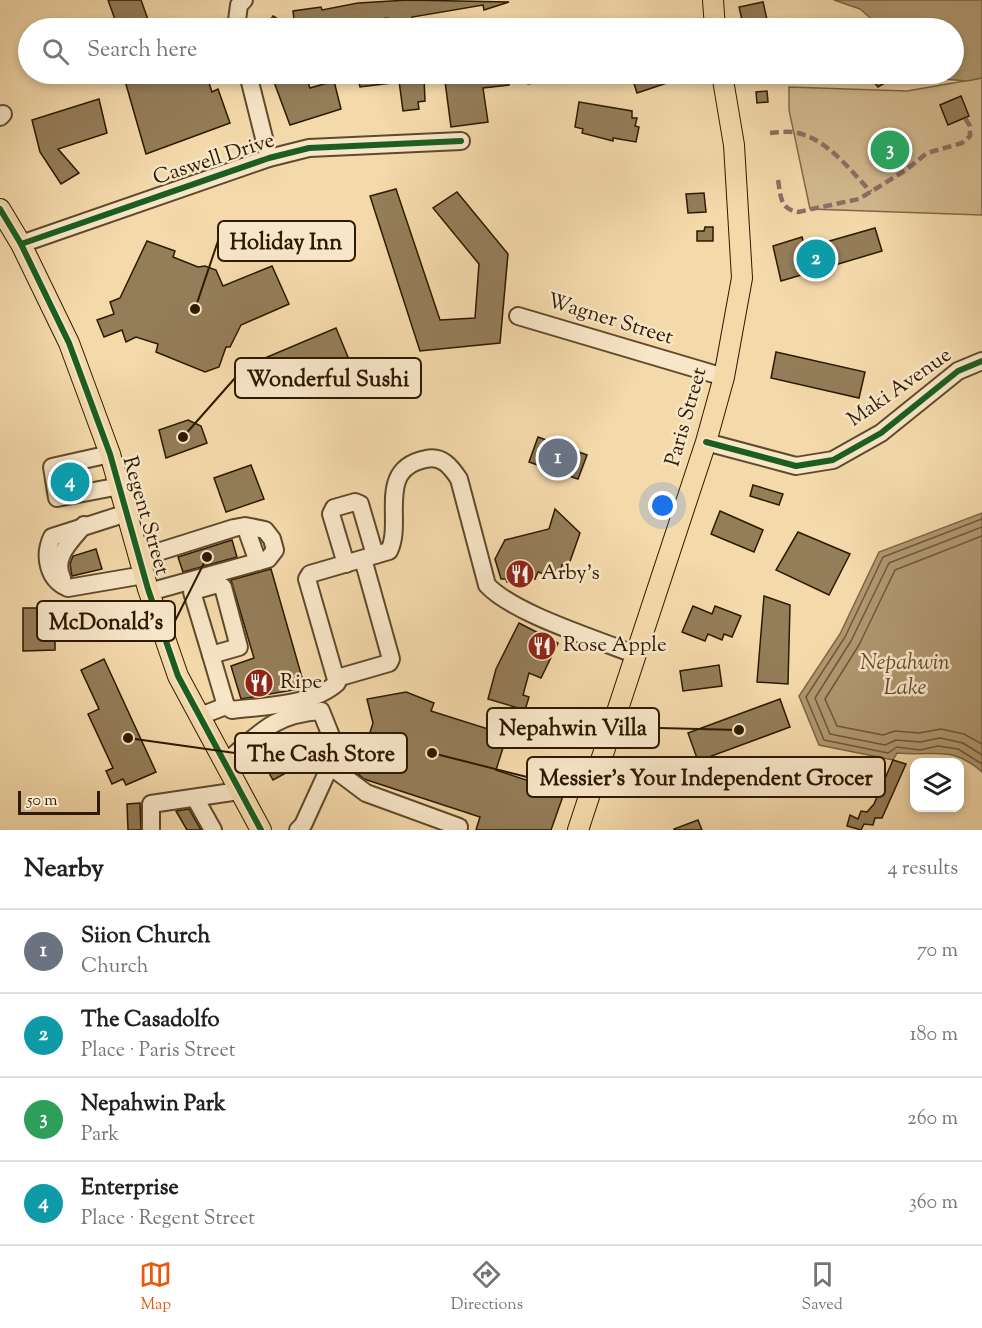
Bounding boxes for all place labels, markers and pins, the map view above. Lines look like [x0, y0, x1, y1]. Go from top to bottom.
pin: 3 [870, 128, 910, 172]
callout: Holiday Inn [218, 221, 355, 261]
pin: 2 [796, 236, 836, 282]
callout: Wonderful Sushi [235, 358, 421, 398]
pin: 1 [538, 436, 578, 480]
pin: 4 [50, 460, 90, 504]
restaurant icon: Arby's [504, 558, 536, 590]
place label: Arby's [541, 559, 600, 589]
callout: McDonald's [37, 601, 175, 641]
restaurant icon: Rose Apple [526, 630, 558, 662]
place label: Rose Apple [563, 631, 667, 661]
restaurant icon: Ripe [243, 667, 275, 699]
place label: Ripe [280, 668, 322, 698]
callout: Nepahwin Villa [487, 708, 659, 748]
callout: The Cash Store [235, 733, 407, 773]
callout: Messier's Your Independent Grocer [527, 757, 885, 797]

